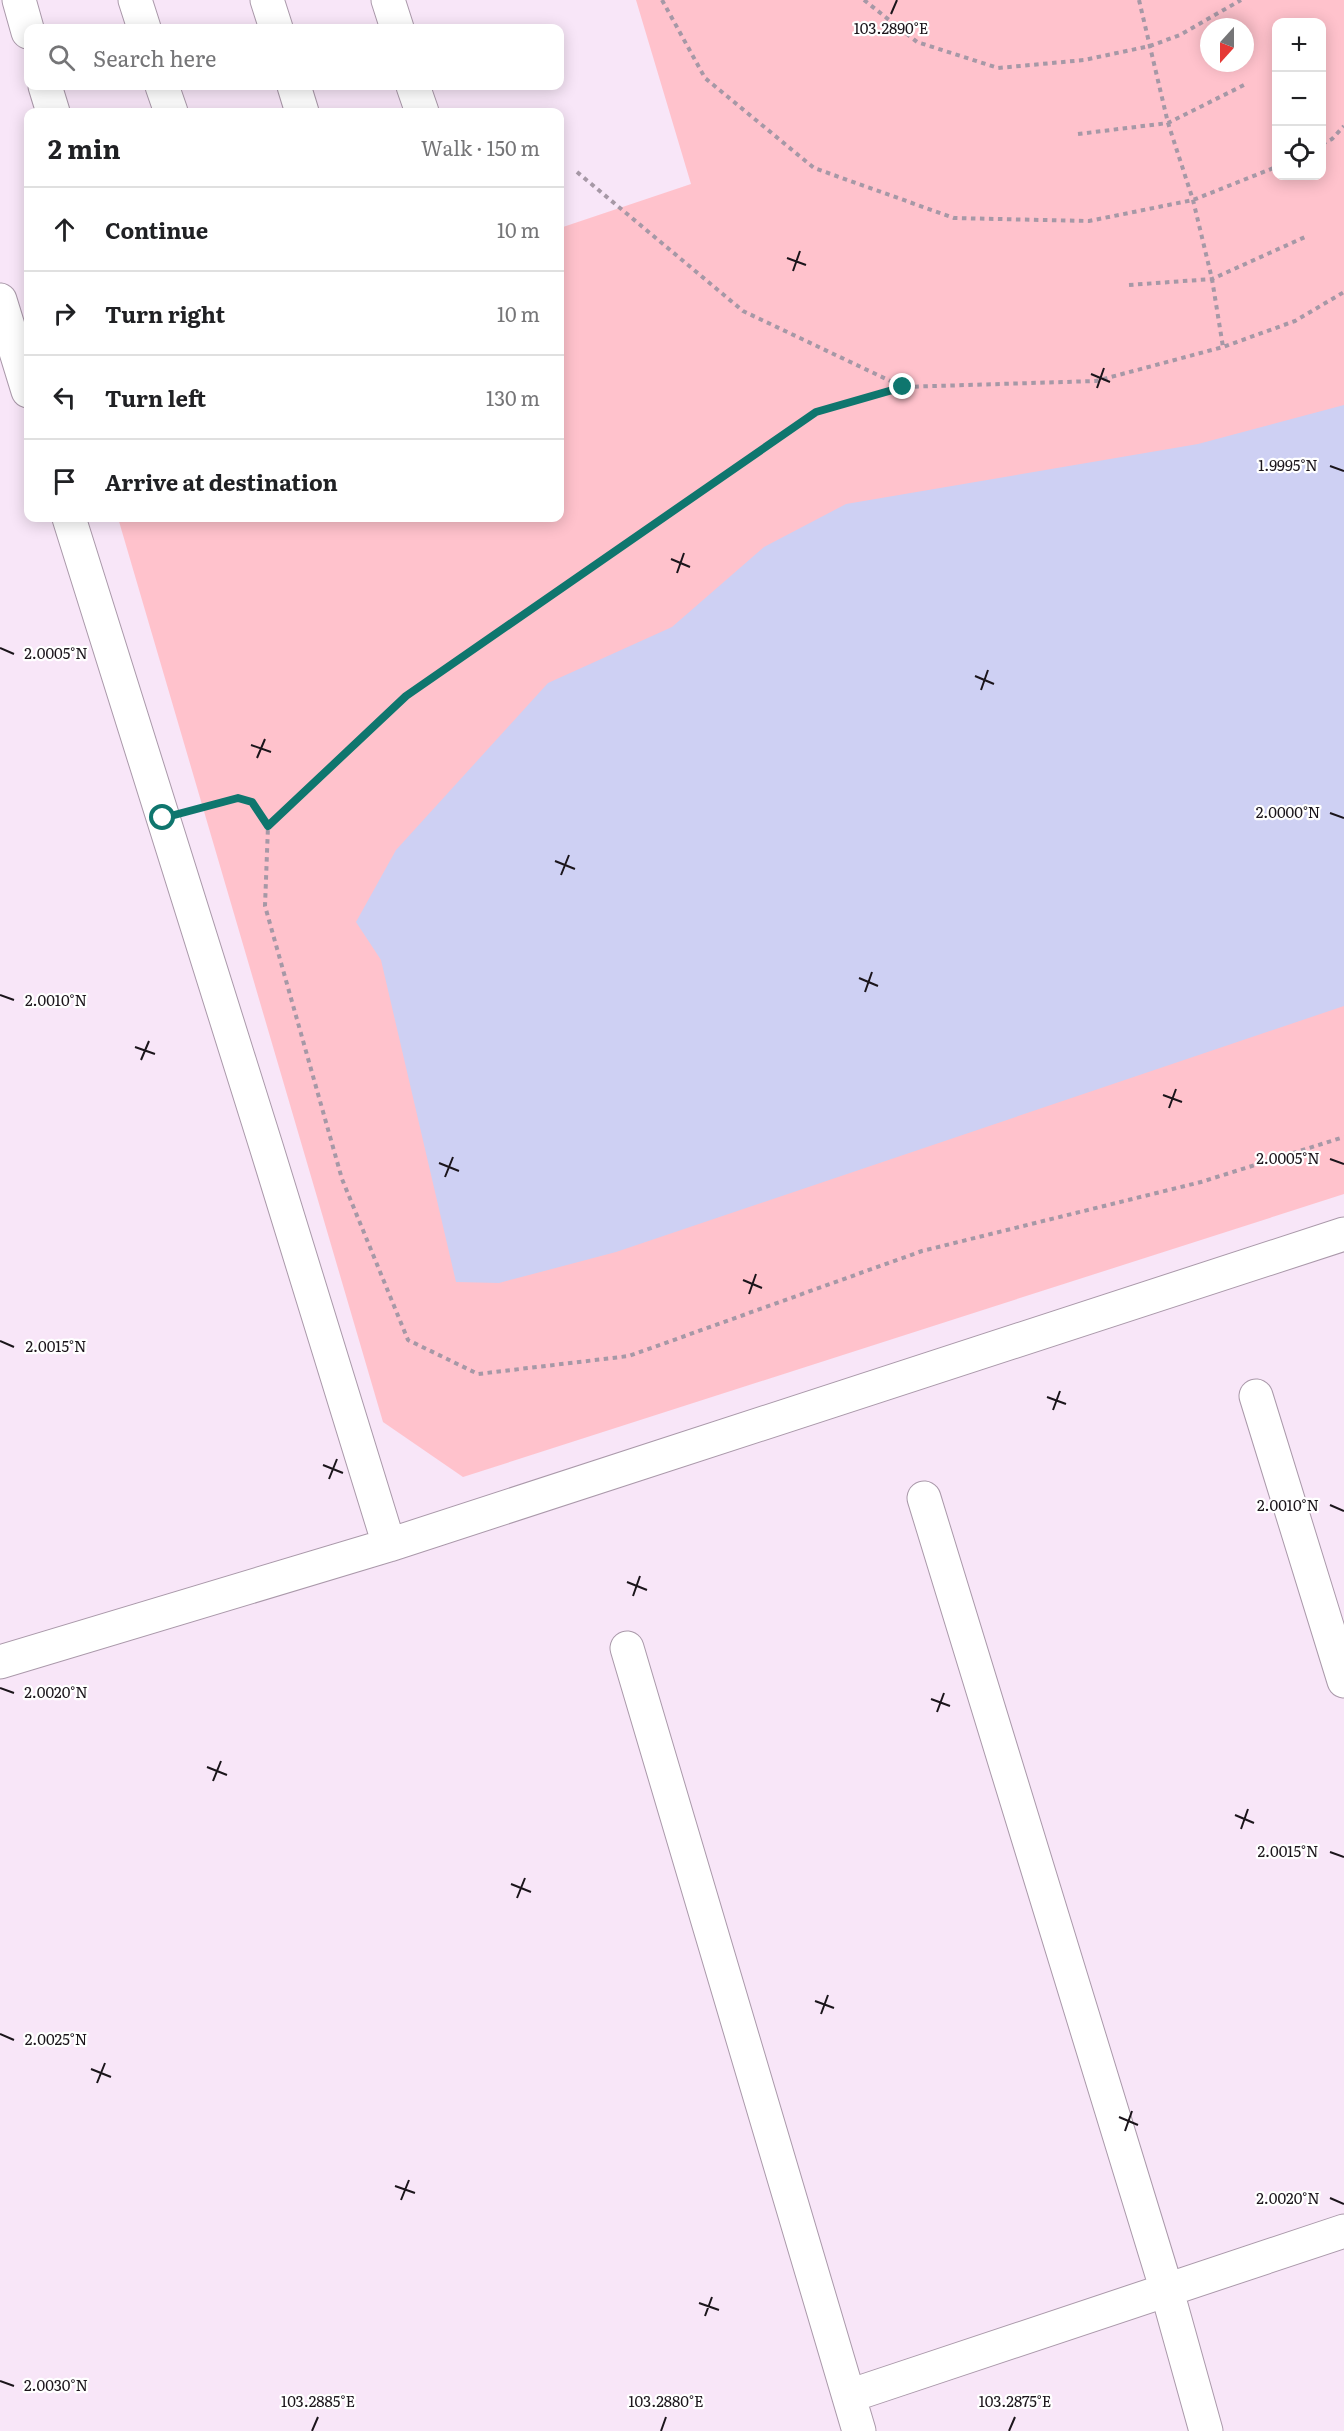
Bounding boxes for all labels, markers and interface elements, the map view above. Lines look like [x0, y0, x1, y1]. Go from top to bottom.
text: 103.2890°E [854, 16, 928, 39]
north arrow [1200, 18, 1254, 72]
map controls [1272, 18, 1326, 180]
button: + [1272, 18, 1326, 72]
search box [24, 24, 564, 90]
icon: search [45, 41, 78, 74]
text: Search here [93, 41, 216, 74]
button: − [1272, 72, 1326, 126]
button: locate [1272, 126, 1326, 180]
text: 2 min [48, 128, 121, 167]
text: Walk · 150 m [421, 132, 540, 162]
icon: ahead [48, 213, 81, 246]
text: Continue [105, 213, 208, 246]
text: 10 m [497, 214, 540, 244]
icon: right [48, 297, 81, 330]
text: Turn right [105, 297, 225, 330]
text: 10 m [497, 298, 540, 328]
route end [889, 373, 915, 399]
icon: left [48, 381, 81, 414]
text: Turn left [105, 381, 206, 414]
text: 130 m [486, 382, 540, 412]
text: 1.9995°N [1258, 453, 1318, 476]
icon: arrive [48, 465, 81, 498]
text: Arrive at destination [105, 465, 338, 498]
text: 2.0005°N [24, 641, 88, 664]
text: 2.0000°N [1256, 800, 1320, 823]
route start [149, 804, 175, 830]
text: 2.0010°N [25, 988, 87, 1011]
text: 2.0005°N [1256, 1146, 1320, 1169]
text: 2.0015°N [25, 1334, 87, 1357]
text: 2.0010°N [1257, 1493, 1319, 1516]
text: 2.0020°N [24, 1680, 88, 1703]
text: 2.0015°N [1257, 1839, 1319, 1862]
text: 2.0025°N [25, 2027, 87, 2050]
text: 2.0020°N [1256, 2186, 1320, 2209]
text: 2.0030°N [24, 2373, 88, 2396]
text: 103.2885°E [281, 2389, 355, 2412]
text: 103.2880°E [629, 2389, 703, 2412]
text: 103.2875°E [979, 2389, 1051, 2412]

